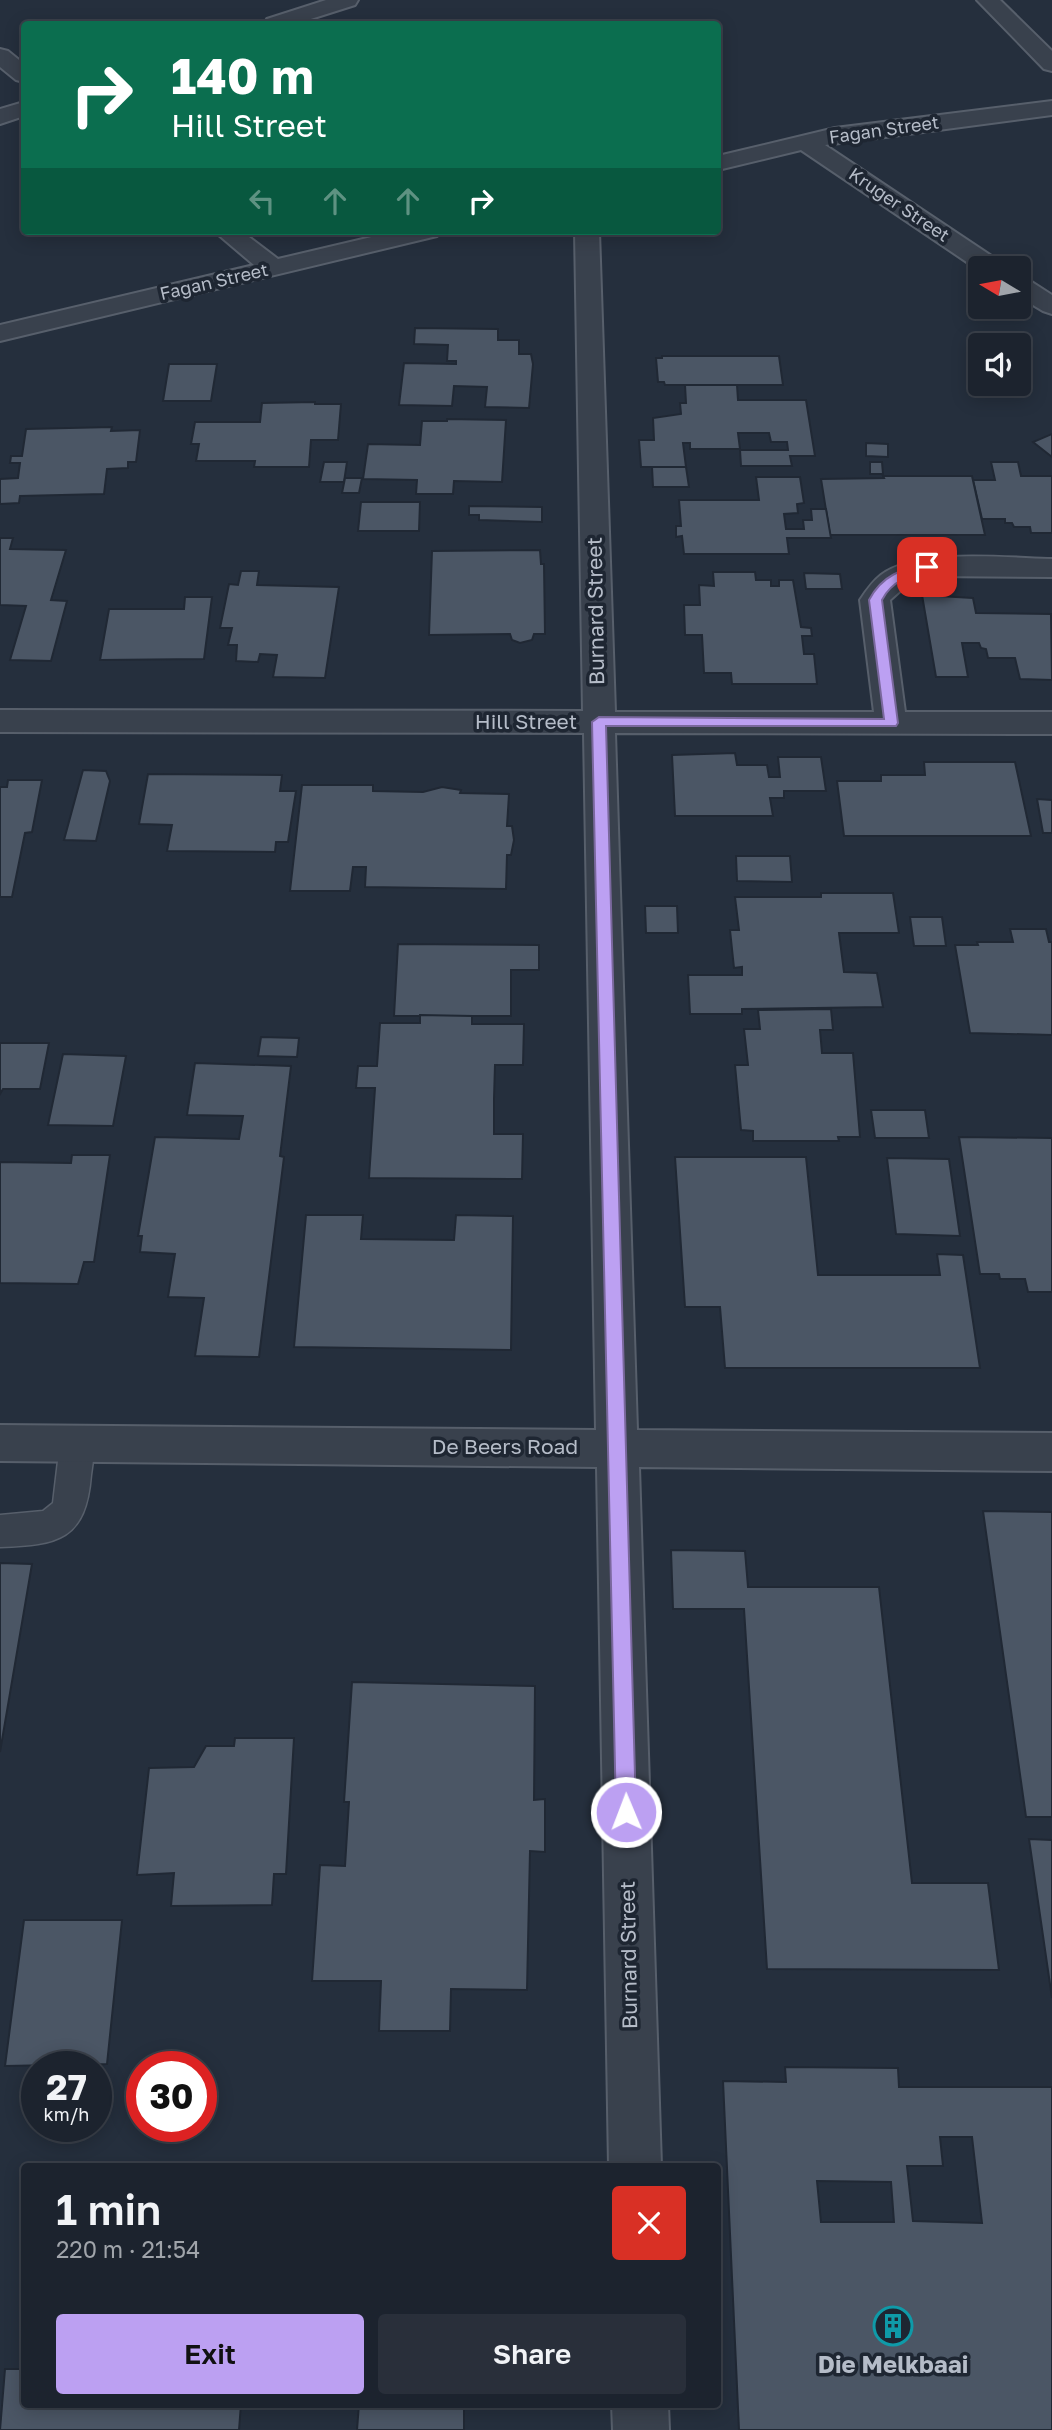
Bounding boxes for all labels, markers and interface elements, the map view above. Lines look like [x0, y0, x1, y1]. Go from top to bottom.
text: 140 m [171, 46, 314, 105]
icon: right [56, 49, 147, 140]
text: Hill Street [171, 106, 327, 144]
street label: Fagan Street [828, 110, 940, 148]
street label: Kruger Street [845, 162, 954, 246]
icon: left [243, 182, 281, 220]
icon: ahead [316, 182, 354, 220]
icon: ahead [389, 182, 427, 220]
icon: right [462, 182, 500, 220]
north arrow [968, 256, 1031, 318]
map controls [968, 256, 1031, 396]
street label: Fagan Street [157, 258, 270, 304]
button: sound [968, 333, 1031, 396]
street label: Burnard Street [581, 537, 609, 685]
pin [897, 537, 957, 597]
icon: arrive [908, 548, 946, 586]
street label: Hill Street [475, 708, 577, 734]
street label: De Beers Road [432, 1433, 578, 1459]
position arrow [589, 1775, 663, 1849]
street label: Burnard Street [614, 1881, 642, 2029]
speed limit sign: 30 [126, 2051, 217, 2142]
text: 27 [46, 2066, 87, 2108]
text: km/h [44, 2103, 89, 2125]
text: 1 min [56, 2184, 161, 2234]
button: close [612, 2186, 686, 2260]
text: 220 m · 21:54 [56, 2235, 200, 2263]
building icon: Die Melkbaai [872, 2305, 914, 2347]
button: Exit [56, 2314, 364, 2394]
button: Share [378, 2314, 686, 2394]
place label: Die Melkbaai [818, 2349, 968, 2378]

